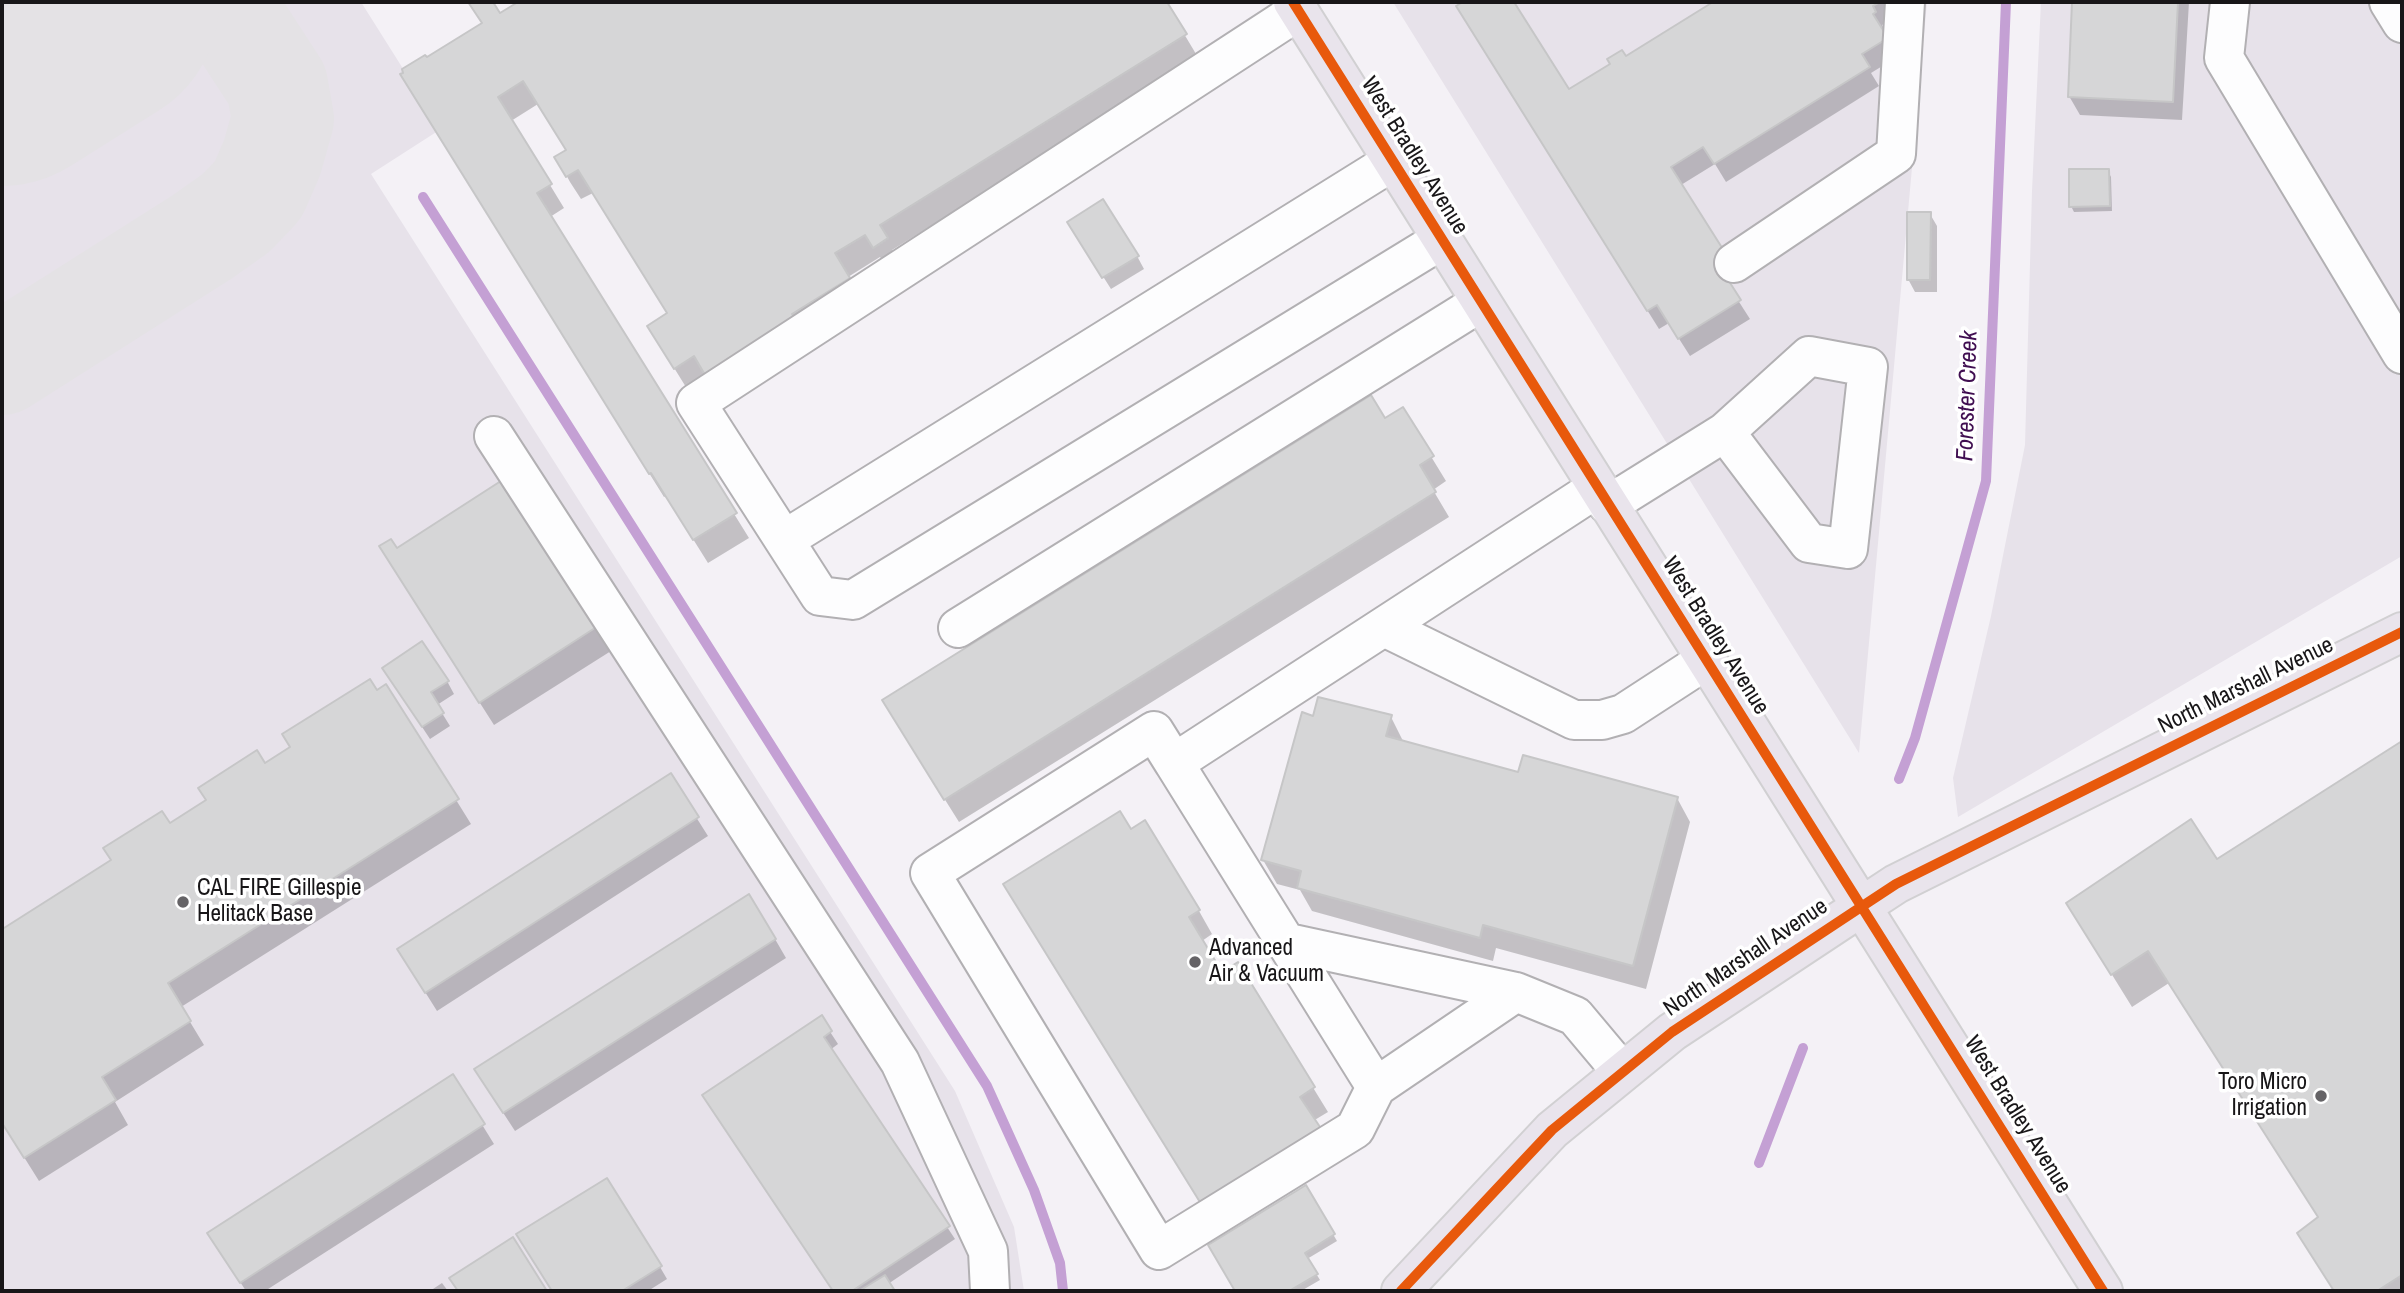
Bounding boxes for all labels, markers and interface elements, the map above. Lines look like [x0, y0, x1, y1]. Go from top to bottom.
street label: West Bradley Avenue [1354, 72, 1474, 240]
water label: Forester Creek [1951, 330, 1985, 462]
street label: West Bradley Avenue [1655, 552, 1775, 720]
street label: North Marshall Avenue [2154, 632, 2338, 740]
place label: CAL FIRE Gillespie Helitack Base [197, 875, 362, 929]
street label: North Marshall Avenue [1659, 893, 1833, 1023]
marker: CAL FIRE Gillespie Helitack Base [175, 894, 191, 910]
place label: Advanced Air & Vacuum [1209, 935, 1324, 989]
marker: Advanced Air & Vacuum [1187, 954, 1203, 970]
street label: West Bradley Avenue [1957, 1031, 2077, 1199]
place label: Toro Micro Irrigation [2218, 1069, 2307, 1123]
marker: Toro Micro Irrigation [2313, 1088, 2329, 1104]

